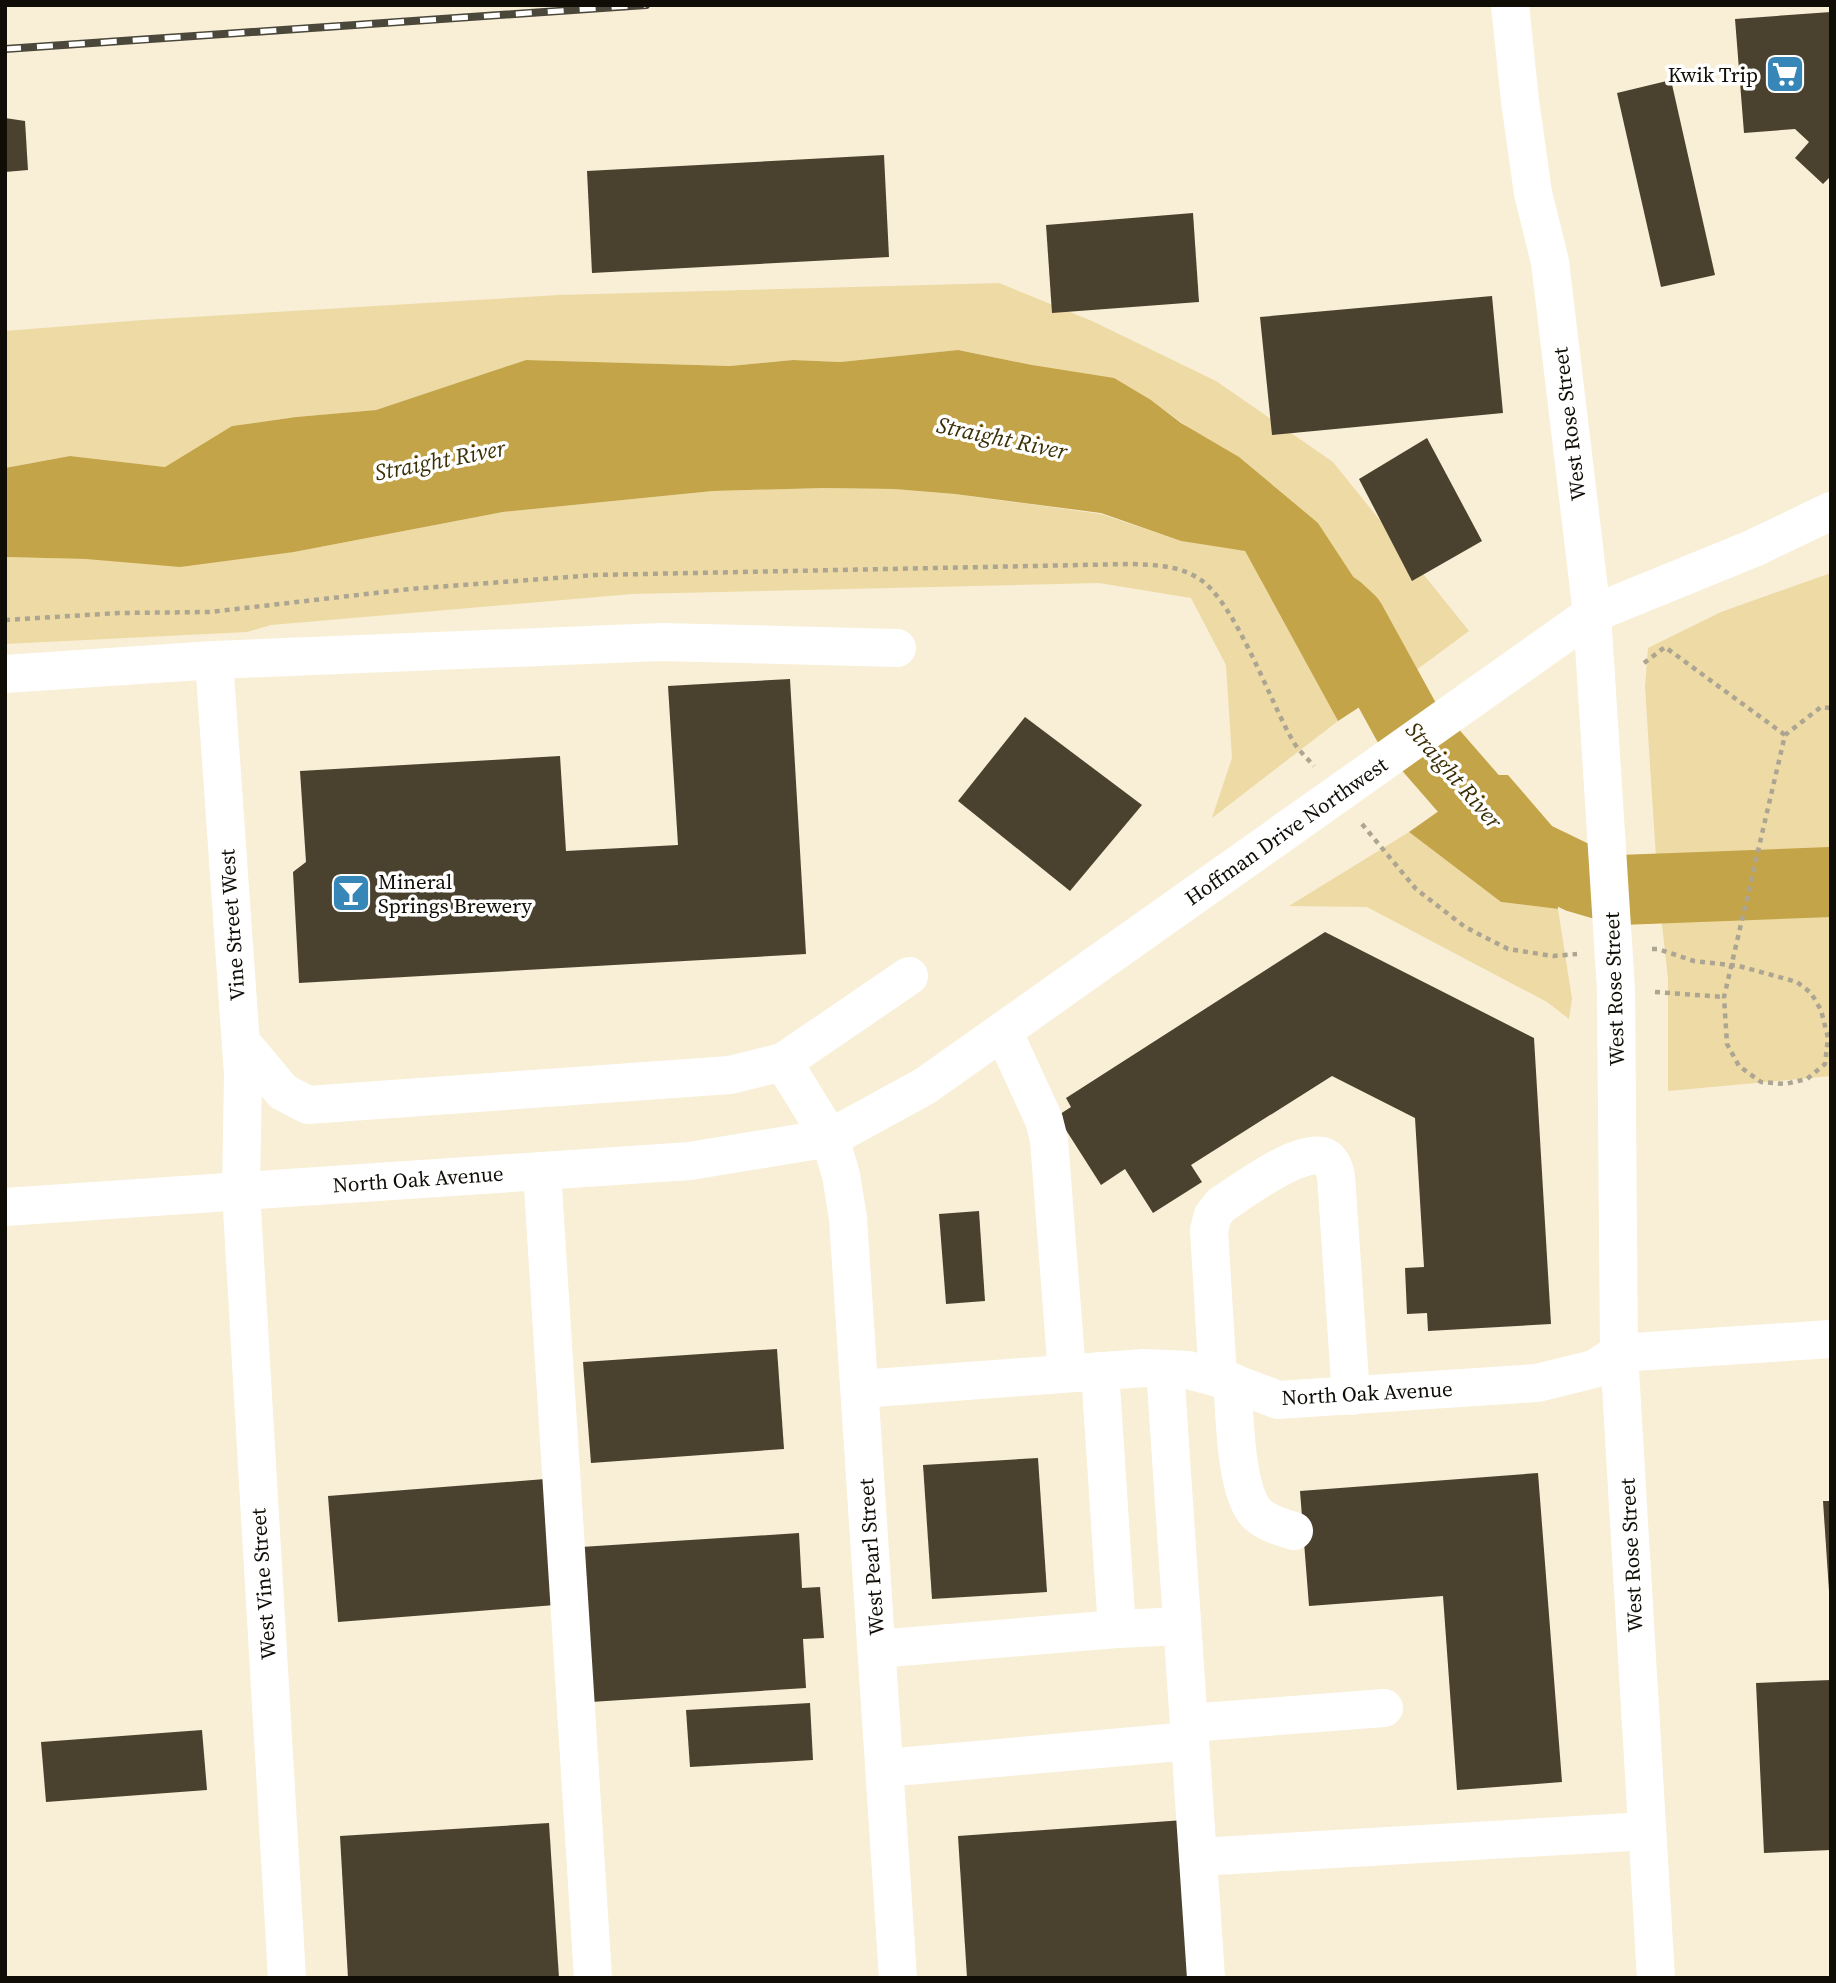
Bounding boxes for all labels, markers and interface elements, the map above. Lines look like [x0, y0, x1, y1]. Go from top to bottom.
supermarket icon: Kwik Trip [1764, 53, 1806, 95]
place label: Kwik Trip [1668, 60, 1758, 89]
street label: West Rose Street [1545, 346, 1593, 502]
water label: Straight River [934, 409, 1071, 468]
water label: Straight River [372, 431, 509, 488]
water label: Straight River [1398, 714, 1510, 836]
street label: Hoffman Drive Northwest [1179, 750, 1393, 912]
street label: Vine Street West [212, 848, 252, 1002]
place label: Mineral Springs Brewery [378, 867, 532, 920]
bar icon: Mineral Springs Brewery [330, 872, 372, 914]
street label: West Rose Street [1597, 911, 1631, 1067]
street label: North Oak Avenue [332, 1159, 504, 1199]
street label: North Oak Avenue [1281, 1374, 1453, 1412]
street label: West Pearl Street [851, 1477, 891, 1637]
street label: West Rose Street [1612, 1477, 1650, 1633]
street label: West Vine Street [243, 1507, 283, 1661]

